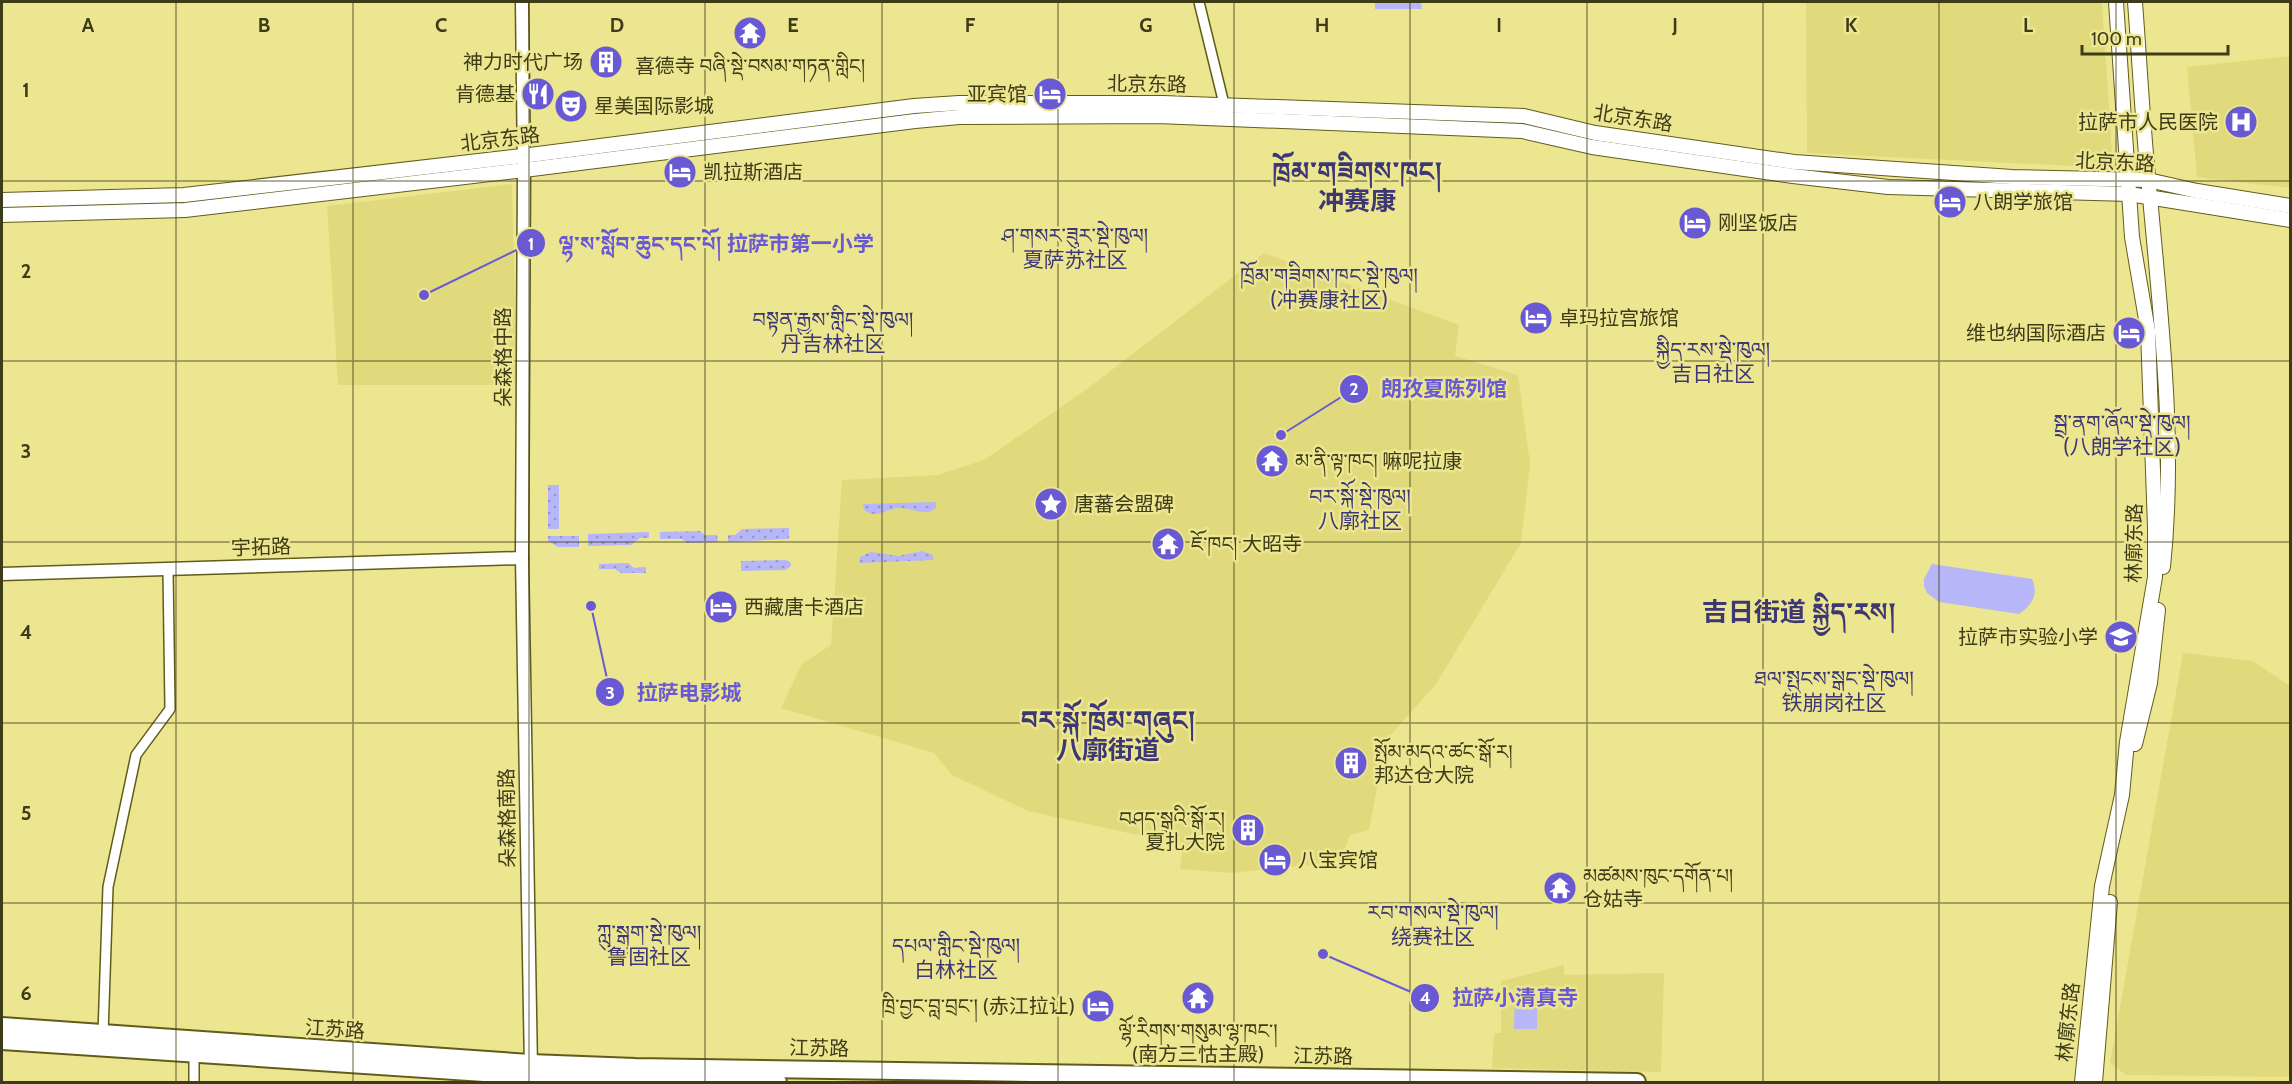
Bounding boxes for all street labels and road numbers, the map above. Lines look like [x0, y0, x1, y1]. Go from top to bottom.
street label: 北京东路 [1107, 71, 1187, 97]
street label: 北京东路 [1592, 100, 1674, 136]
street label: 北京东路 [459, 122, 541, 156]
street label: 北京东路 [2074, 148, 2156, 176]
street label: 朵森格中路 [491, 307, 515, 407]
street label: 林廓东路 [2121, 503, 2147, 583]
street label: 宇拓路 [231, 534, 291, 560]
street label: 朵森格南路 [494, 768, 520, 868]
street label: 林廓东路 [2052, 981, 2084, 1063]
street label: 江苏路 [304, 1015, 366, 1043]
street label: 江苏路 [789, 1035, 849, 1061]
street label: 江苏路 [1293, 1043, 1353, 1069]

